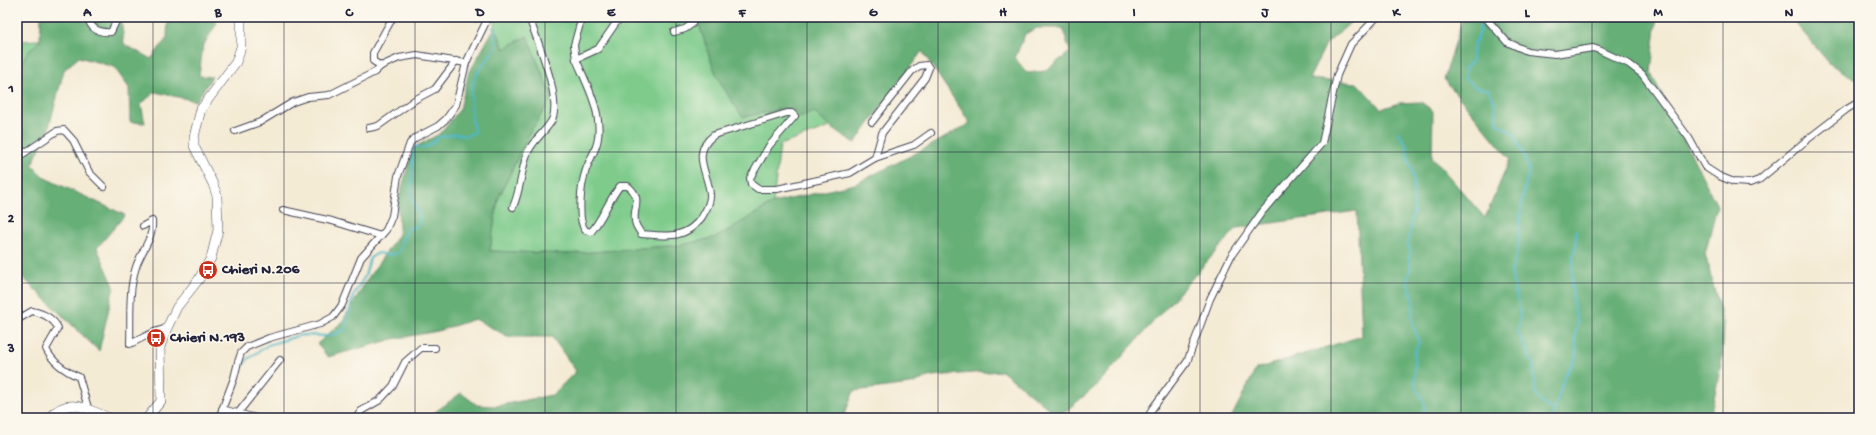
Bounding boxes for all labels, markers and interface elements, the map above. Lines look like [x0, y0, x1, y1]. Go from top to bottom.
text: A [82, 6, 92, 21]
text: B [214, 6, 223, 21]
text: C [344, 6, 354, 21]
text: D [475, 6, 485, 21]
text: E [607, 6, 616, 21]
text: F [738, 6, 747, 21]
text: G [869, 6, 878, 21]
text: H [999, 6, 1007, 21]
text: I [1132, 6, 1136, 21]
text: J [1261, 6, 1270, 21]
text: K [1391, 6, 1401, 21]
text: L [1525, 6, 1531, 21]
text: M [1653, 6, 1663, 21]
text: N [1785, 6, 1794, 21]
text: 1 [7, 82, 14, 97]
text: 2 [8, 212, 15, 227]
bus stop icon: Chieri N.206 [197, 259, 219, 281]
place label: Chieri N.206 [221, 261, 300, 279]
bus stop icon: Chieri N.193 [145, 327, 167, 349]
place label: Chieri N.193 [169, 329, 245, 347]
text: 3 [7, 342, 15, 357]

